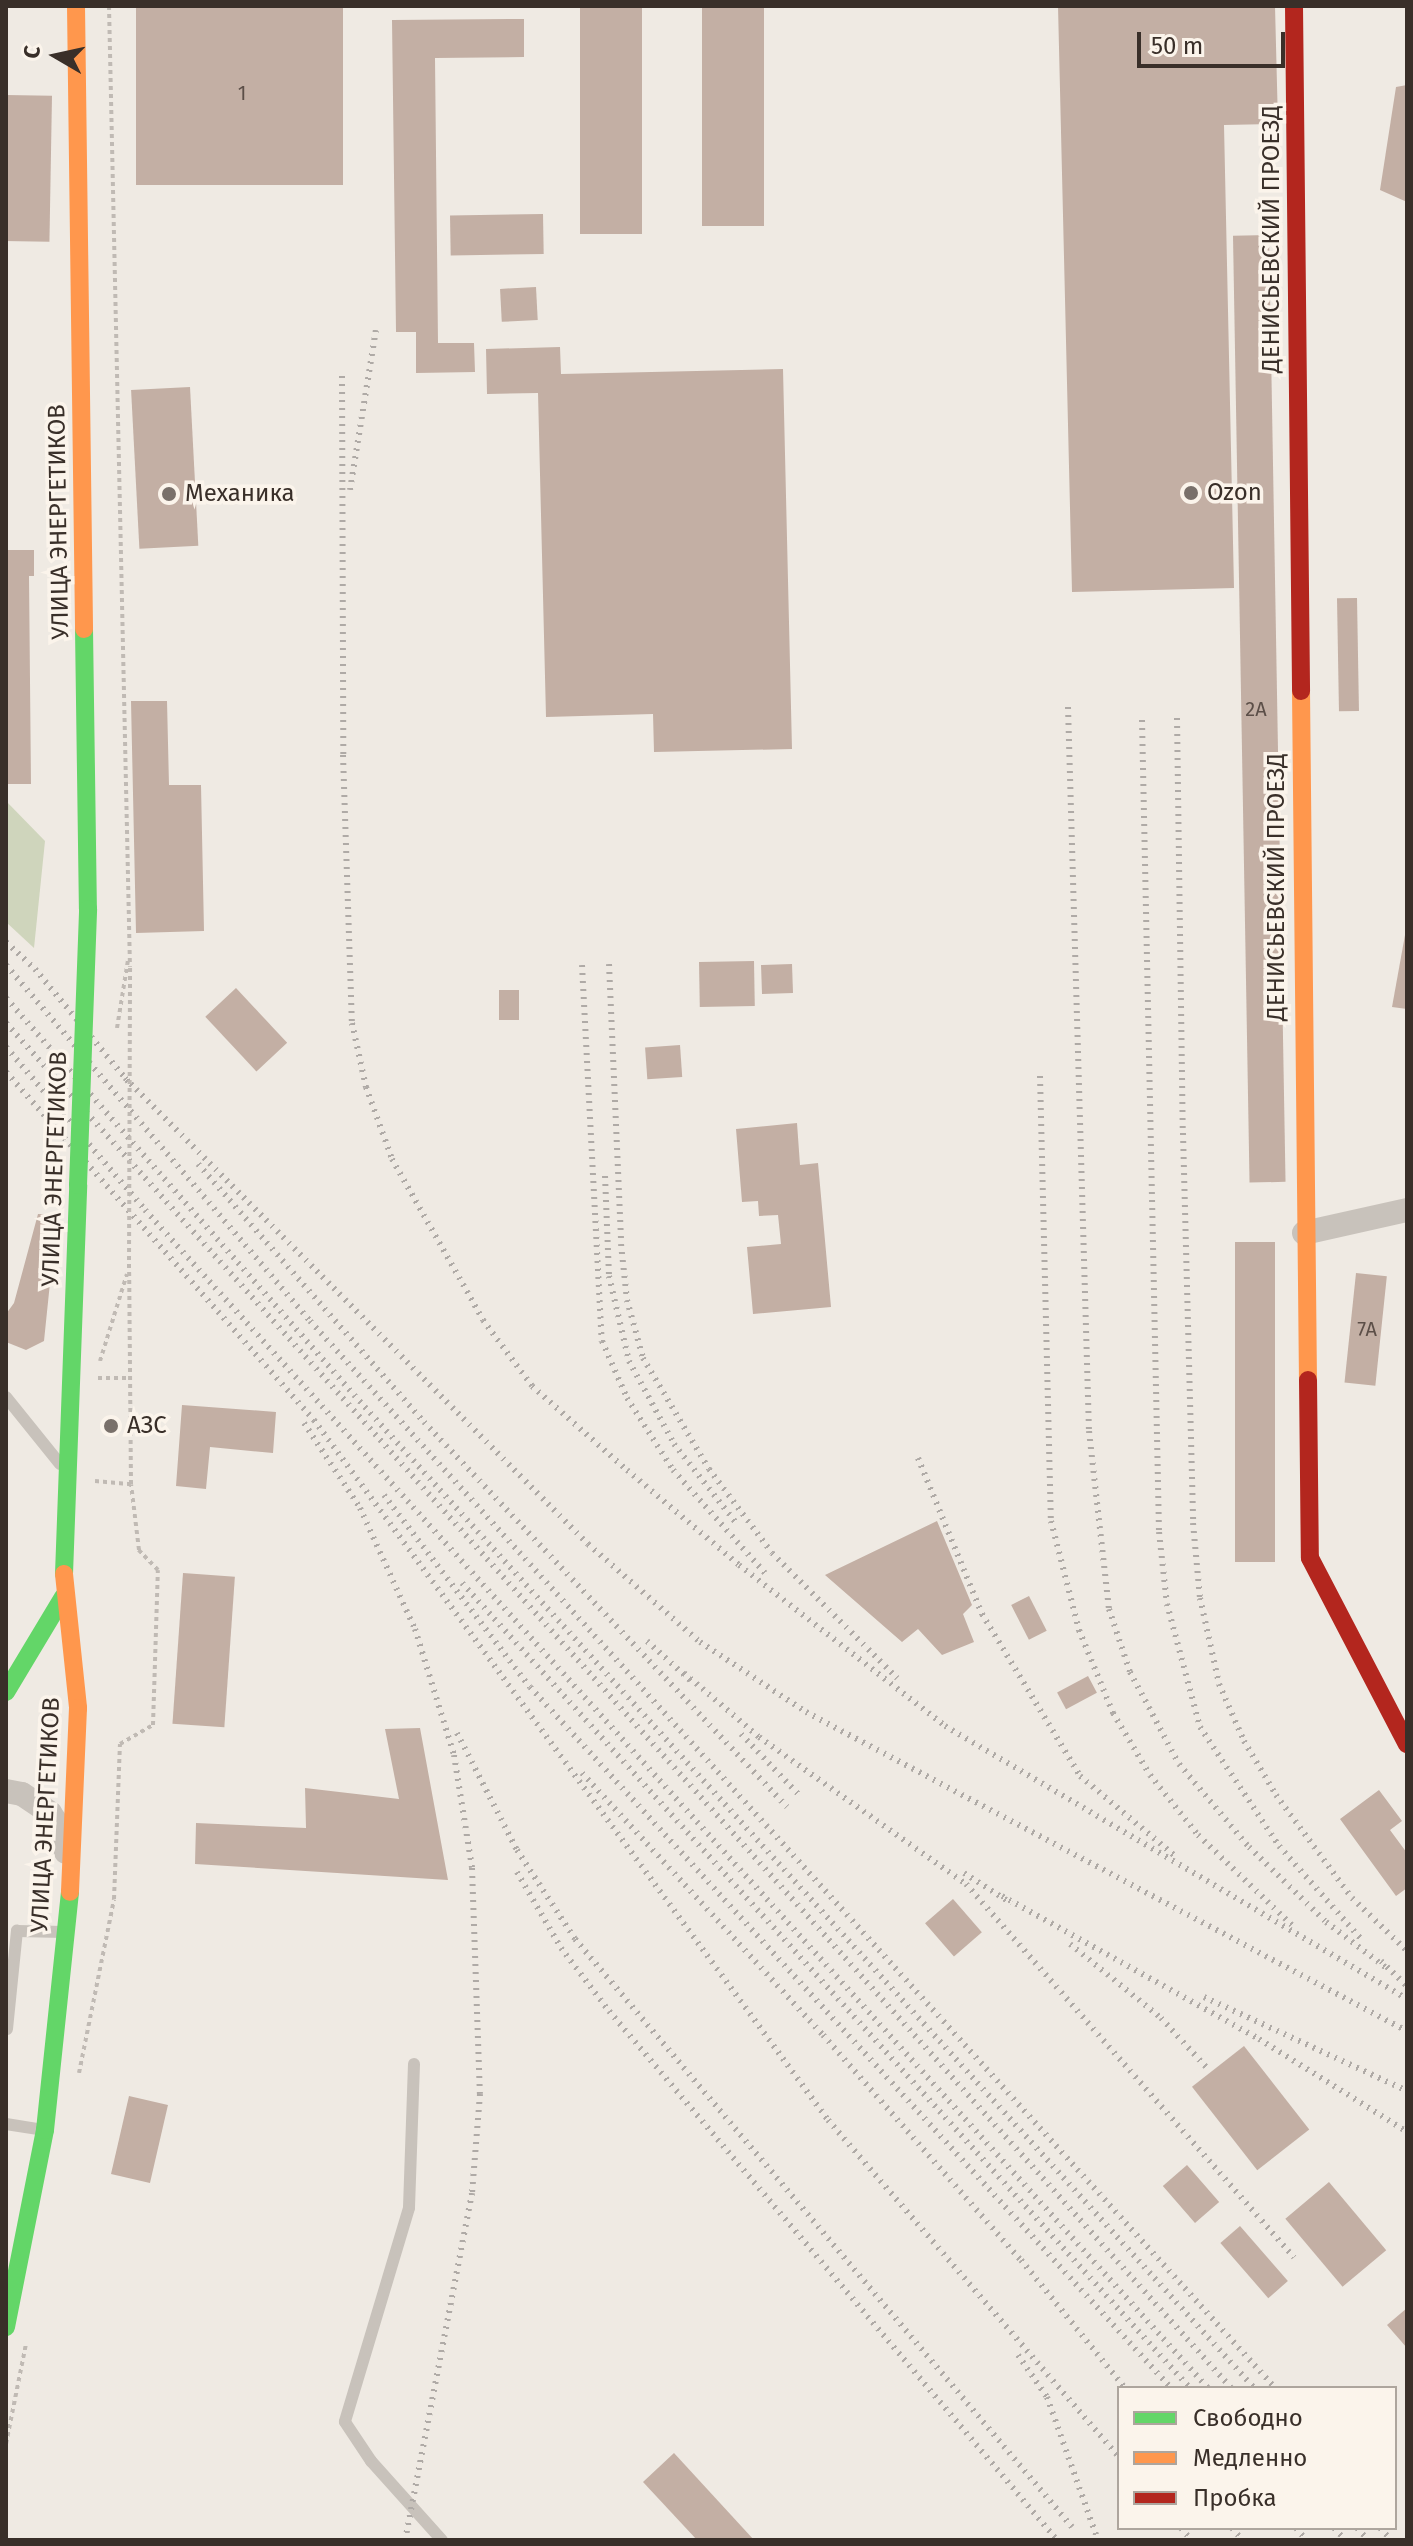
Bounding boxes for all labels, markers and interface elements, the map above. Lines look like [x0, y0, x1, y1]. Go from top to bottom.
north arrow [16, 16, 96, 96]
scale bar [1141, 16, 1289, 66]
text: 50 m [1151, 32, 1203, 60]
text: С [17, 44, 46, 61]
house number: 1 [238, 81, 246, 105]
street label: ДЕНИСЬЕВСКИЙ ПРОЕЗД [1258, 105, 1286, 373]
street label: УЛИЦА ЭНЕРГЕТИКОВ [43, 404, 75, 640]
place label: Ozon [1207, 479, 1262, 507]
place label: Механика [185, 480, 295, 508]
marker: Ozon [1182, 484, 1200, 502]
marker: Механика [160, 485, 178, 503]
house number: 2А [1245, 697, 1267, 721]
street label: ДЕНИСЬЕВСКИЙ ПРОЕЗД [1263, 753, 1291, 1021]
street label: УЛИЦА ЭНЕРГЕТИКОВ [36, 1051, 74, 1287]
house number: 7А [1357, 1317, 1377, 1341]
place label: АЗС [127, 1412, 167, 1440]
marker: АЗС [102, 1417, 120, 1435]
street label: УЛИЦА ЭНЕРГЕТИКОВ [25, 1697, 67, 1933]
legend [1117, 2386, 1397, 2530]
text: Свободно [1193, 2404, 1303, 2432]
text: Медленно [1193, 2444, 1307, 2472]
text: Пробка [1193, 2484, 1277, 2512]

